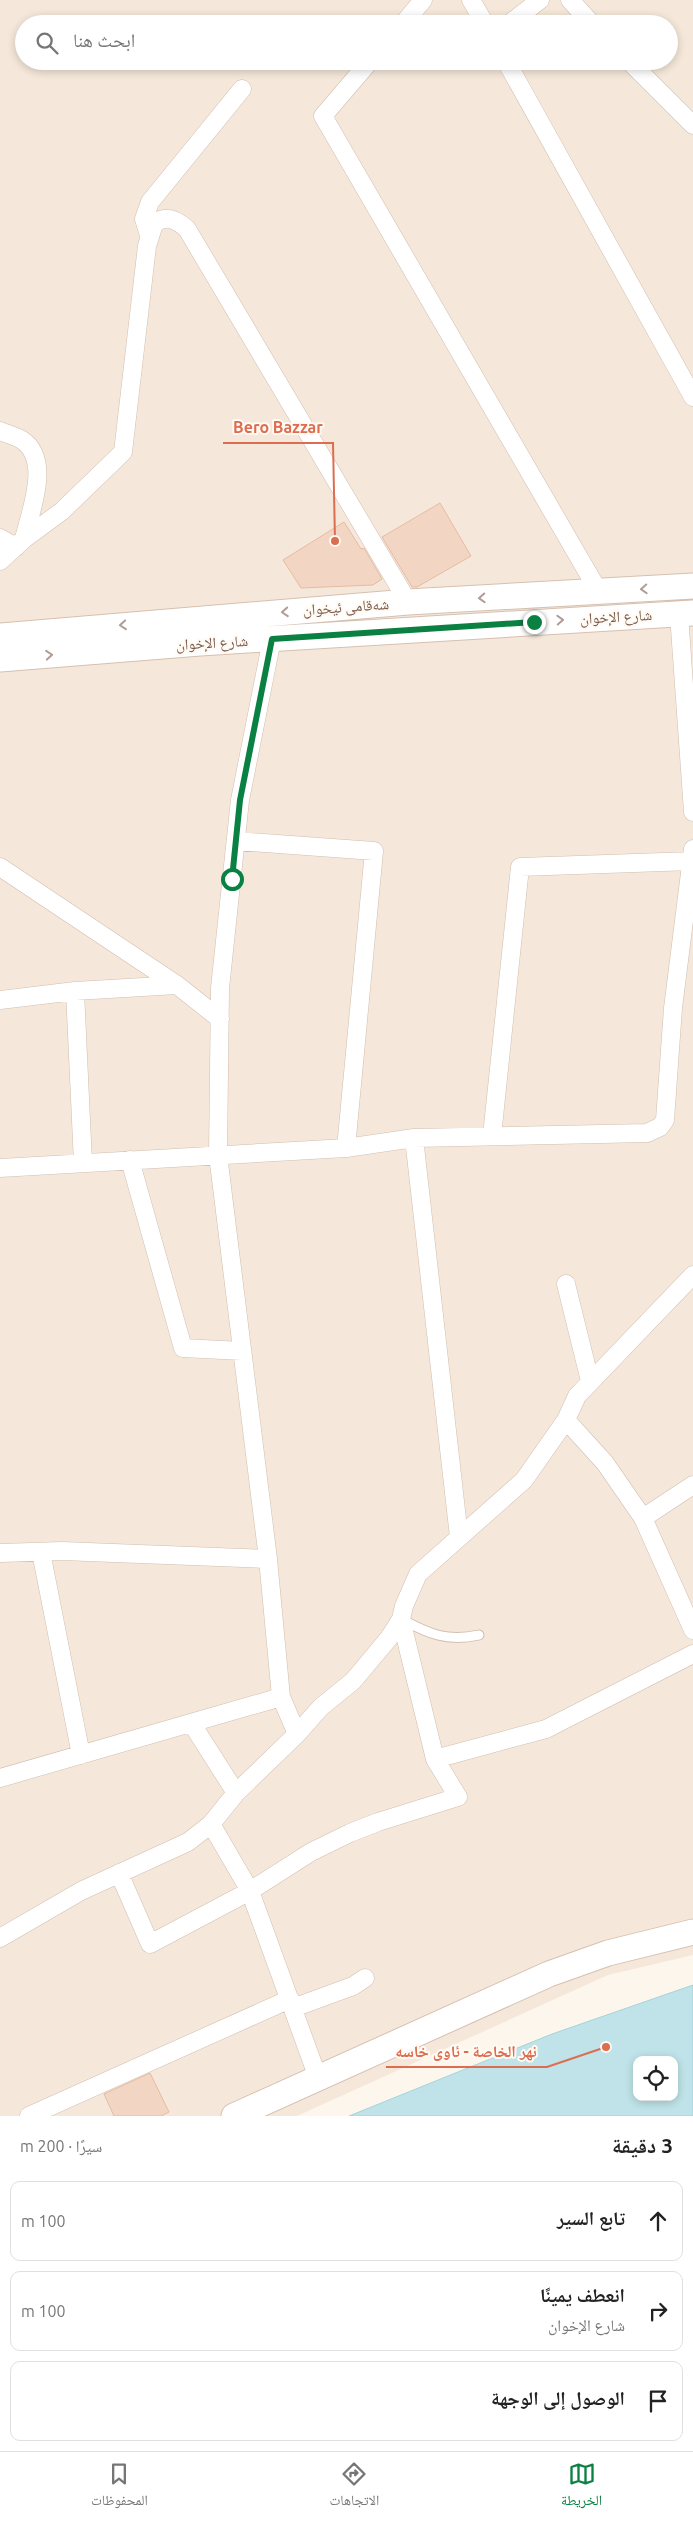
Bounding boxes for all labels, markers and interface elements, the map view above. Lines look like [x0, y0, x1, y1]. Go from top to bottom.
search box [15, 15, 678, 70]
icon: search [33, 29, 61, 57]
text: ابحث هنا [73, 29, 135, 51]
callout: Bero Bazzar [223, 412, 333, 443]
text: Bero Bazzar [233, 418, 323, 436]
one-way arrow [640, 584, 648, 595]
one-way arrow [478, 593, 486, 604]
street label: شەقامی ئیخوان [302, 595, 390, 620]
one-way arrow [281, 606, 289, 617]
street label: شارع الإخوان [579, 606, 653, 629]
route end [523, 611, 546, 634]
one-way arrow [556, 615, 564, 626]
one-way arrow [119, 619, 127, 630]
street label: شارع الإخوان [175, 632, 249, 655]
one-way arrow [45, 650, 53, 661]
route start [221, 868, 244, 891]
callout: نهر الخاصة - ئاوی خاسە [386, 2036, 547, 2067]
text: نهر الخاصة - ئاوی خاسە [395, 2042, 537, 2061]
map controls [633, 2056, 678, 2101]
button: locate [633, 2056, 678, 2101]
text: 3 دقيقة [612, 2133, 673, 2157]
text: سيرًا · 200 m [20, 2137, 102, 2155]
text: تابع السير [557, 2207, 625, 2229]
icon: ahead [644, 2207, 672, 2235]
text: 100 m [21, 2212, 66, 2230]
text: انعطف يمينًا [540, 2284, 625, 2306]
icon: right [644, 2297, 672, 2325]
text: 100 m [21, 2302, 66, 2320]
text: شارع الإخوان [548, 2316, 625, 2334]
text: الوصول إلى الوجهة [491, 2387, 625, 2409]
icon: arrive [644, 2387, 672, 2415]
tab: المحفوظات [91, 2460, 148, 2514]
tab: الاتجاهات [330, 2460, 379, 2514]
tab: الخريطة [561, 2460, 602, 2514]

